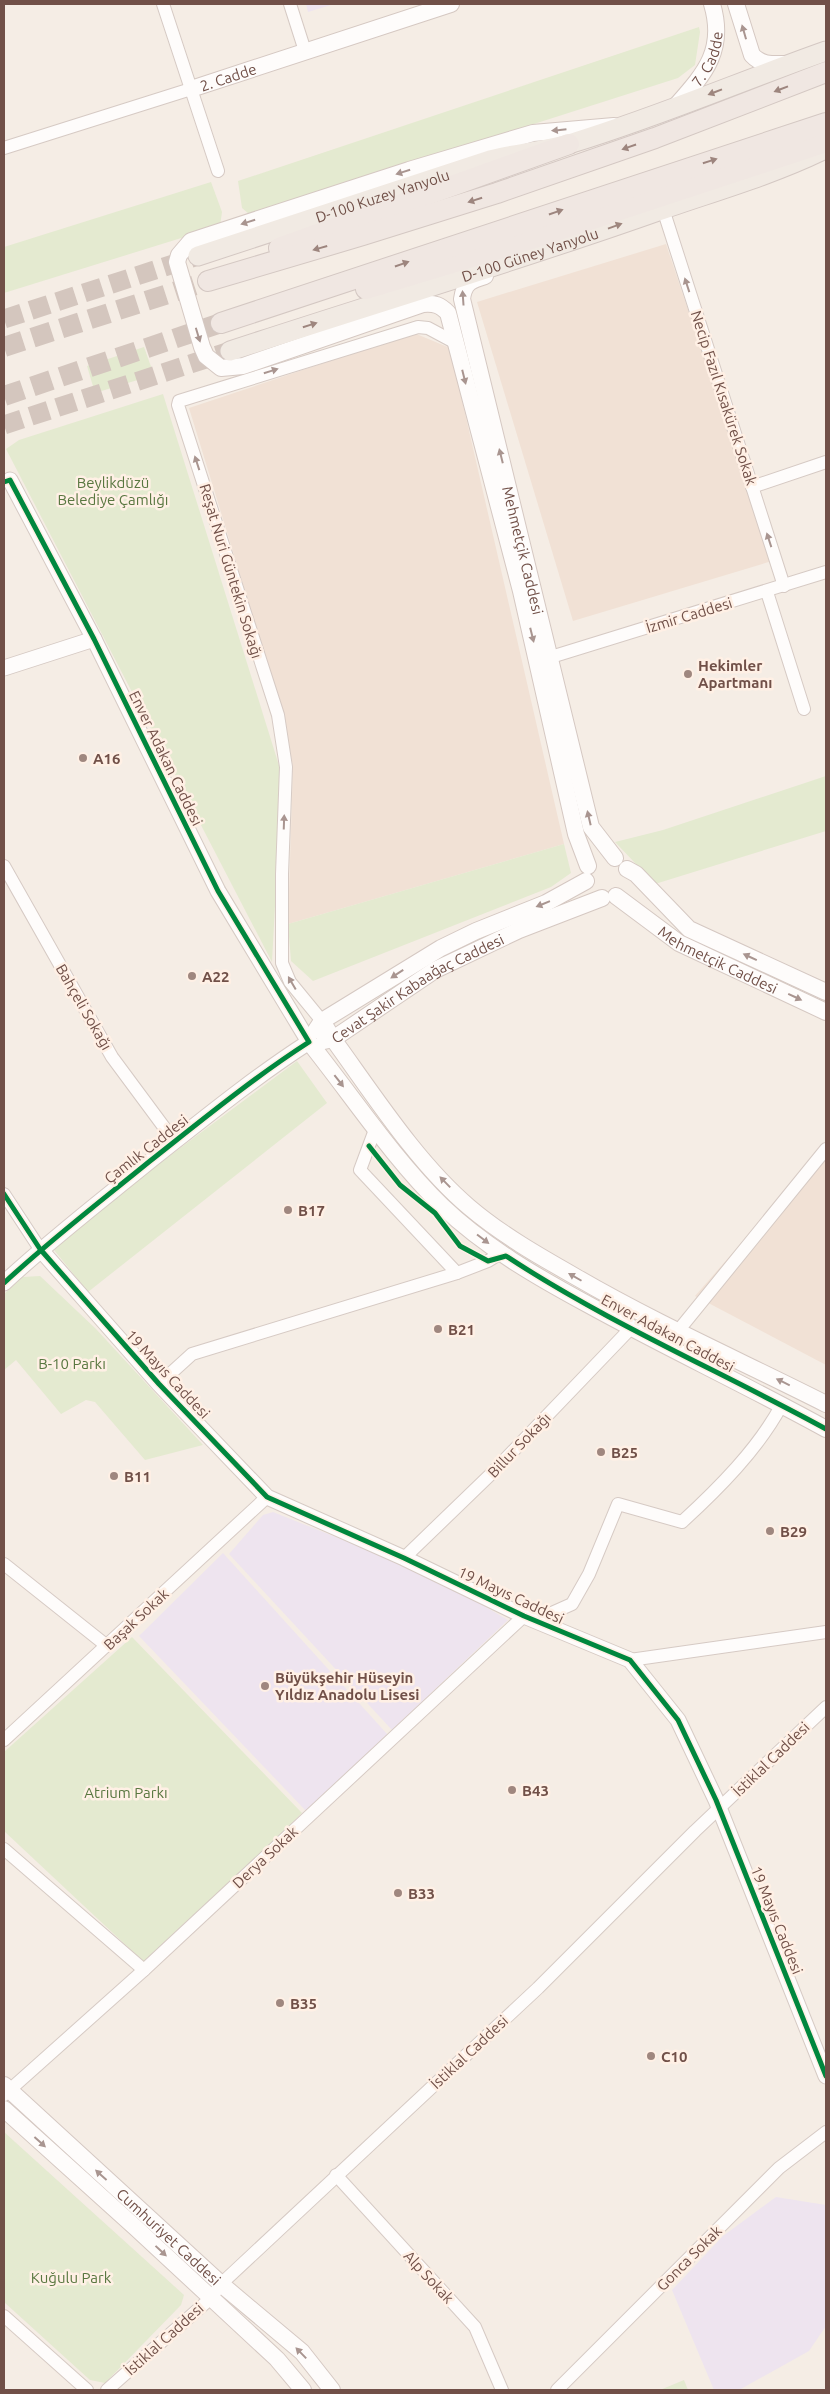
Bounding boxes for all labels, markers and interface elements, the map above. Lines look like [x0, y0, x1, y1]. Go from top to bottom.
one-way arrow [740, 25, 748, 40]
street label: 7. Cadde [688, 31, 725, 89]
street label: 2. Cadde [198, 60, 258, 94]
one-way arrow [774, 86, 788, 94]
one-way arrow [707, 88, 722, 96]
one-way arrow [551, 126, 567, 134]
one-way arrow [621, 144, 636, 151]
one-way arrow [703, 156, 718, 164]
street label: D-100 Kuzey Yanyolu [313, 165, 451, 225]
one-way arrow [395, 169, 410, 177]
one-way arrow [467, 196, 482, 204]
one-way arrow [548, 208, 563, 215]
one-way arrow [241, 219, 256, 227]
one-way arrow [607, 222, 622, 230]
street label: D-100 Güney Yanyolu [459, 224, 600, 285]
one-way arrow [312, 245, 327, 253]
one-way arrow [394, 260, 409, 267]
one-way arrow [683, 278, 691, 293]
one-way arrow [459, 290, 467, 306]
street label: Necip Fazıl Kısakürek Sokak [688, 309, 760, 488]
one-way arrow [303, 320, 318, 328]
one-way arrow [195, 328, 203, 343]
one-way arrow [263, 367, 278, 375]
one-way arrow [460, 369, 468, 384]
one-way arrow [497, 449, 505, 464]
one-way arrow [193, 455, 201, 470]
park label: Beylikdüzü Belediye Çamlığı [57, 474, 169, 508]
street label: Reşat Nuri Güntekin Sokağı [196, 482, 266, 660]
street label: Mehmetçik Caddesi [499, 484, 547, 616]
one-way arrow [765, 532, 773, 547]
street label: İzmir Caddesi [644, 594, 734, 636]
one-way arrow [528, 628, 536, 643]
place label: Hekimler Apartmanı [698, 657, 772, 691]
marker: Hekimler Apartmanı [682, 668, 694, 680]
street label: Enver Adakan Caddesi [126, 688, 206, 828]
place label: A16 [93, 750, 120, 767]
marker: A16 [77, 752, 89, 764]
one-way arrow [585, 811, 593, 826]
one-way arrow [281, 814, 289, 830]
one-way arrow [535, 900, 550, 908]
street label: Mehmetçik Caddesi [655, 922, 781, 997]
street label: Cevat Şakir Kabaağaç Caddesi [328, 930, 506, 1046]
one-way arrow [743, 953, 757, 961]
street label: Bahçeli Sokağı [53, 961, 115, 1053]
place label: A22 [202, 968, 229, 985]
marker: A22 [186, 970, 198, 982]
one-way arrow [390, 970, 403, 979]
one-way arrow [287, 976, 296, 989]
one-way arrow [788, 993, 802, 1001]
one-way arrow [334, 1074, 345, 1087]
street label: Çamlık Caddesi [101, 1111, 191, 1187]
one-way arrow [439, 1176, 451, 1188]
place label: B17 [298, 1202, 325, 1219]
marker: B17 [282, 1204, 294, 1216]
one-way arrow [476, 1234, 490, 1244]
one-way arrow [568, 1273, 583, 1281]
street label: Enver Adakan Caddesi [599, 1291, 737, 1375]
place label: B21 [448, 1321, 475, 1338]
marker: B21 [432, 1323, 444, 1335]
street label: 19 Mayıs Caddesi [123, 1326, 213, 1422]
park label: B-10 Parkı [38, 1355, 106, 1372]
one-way arrow [776, 1378, 790, 1386]
street label: Billur Sokağı [484, 1409, 554, 1481]
place label: B25 [611, 1444, 638, 1461]
marker: B25 [595, 1446, 607, 1458]
place label: B11 [124, 1468, 151, 1485]
marker: B11 [108, 1470, 120, 1482]
place label: B29 [780, 1523, 807, 1540]
marker: B29 [764, 1525, 776, 1537]
street label: 19 Mayıs Caddesi [455, 1563, 567, 1627]
street label: Başak Sokak [100, 1585, 172, 1653]
place label: Büyükşehir Hüseyin Yıldız Anadolu Lisesi [275, 1669, 419, 1703]
marker: Büyükşehir Hüseyin Yıldız Anadolu Lisesi [259, 1680, 271, 1692]
street label: İstiklal Caddesi [729, 1718, 813, 1800]
place label: B43 [522, 1782, 549, 1799]
park label: Atrium Parkı [84, 1784, 168, 1801]
marker: B43 [506, 1784, 518, 1796]
street label: Derya Sokak [229, 1822, 301, 1891]
street label: 19 Mayıs Caddesi [748, 1864, 806, 1976]
place label: B33 [408, 1885, 435, 1902]
marker: B33 [392, 1887, 404, 1899]
place label: B35 [290, 1995, 317, 2012]
marker: B35 [274, 1997, 286, 2009]
street label: İstiklal Caddesi [427, 2012, 511, 2092]
place label: C10 [661, 2048, 688, 2065]
marker: C10 [645, 2050, 657, 2062]
one-way arrow [34, 2136, 47, 2147]
one-way arrow [95, 2169, 107, 2181]
street label: Cumhuriyet Caddesi [114, 2185, 225, 2288]
street label: Gonca Sokak [653, 2222, 725, 2294]
one-way arrow [154, 2245, 166, 2257]
street label: Alp Sokak [400, 2247, 458, 2307]
park label: Kuğulu Park [31, 2269, 112, 2286]
street label: İstiklal Caddesi [121, 2299, 207, 2379]
one-way arrow [295, 2347, 307, 2359]

